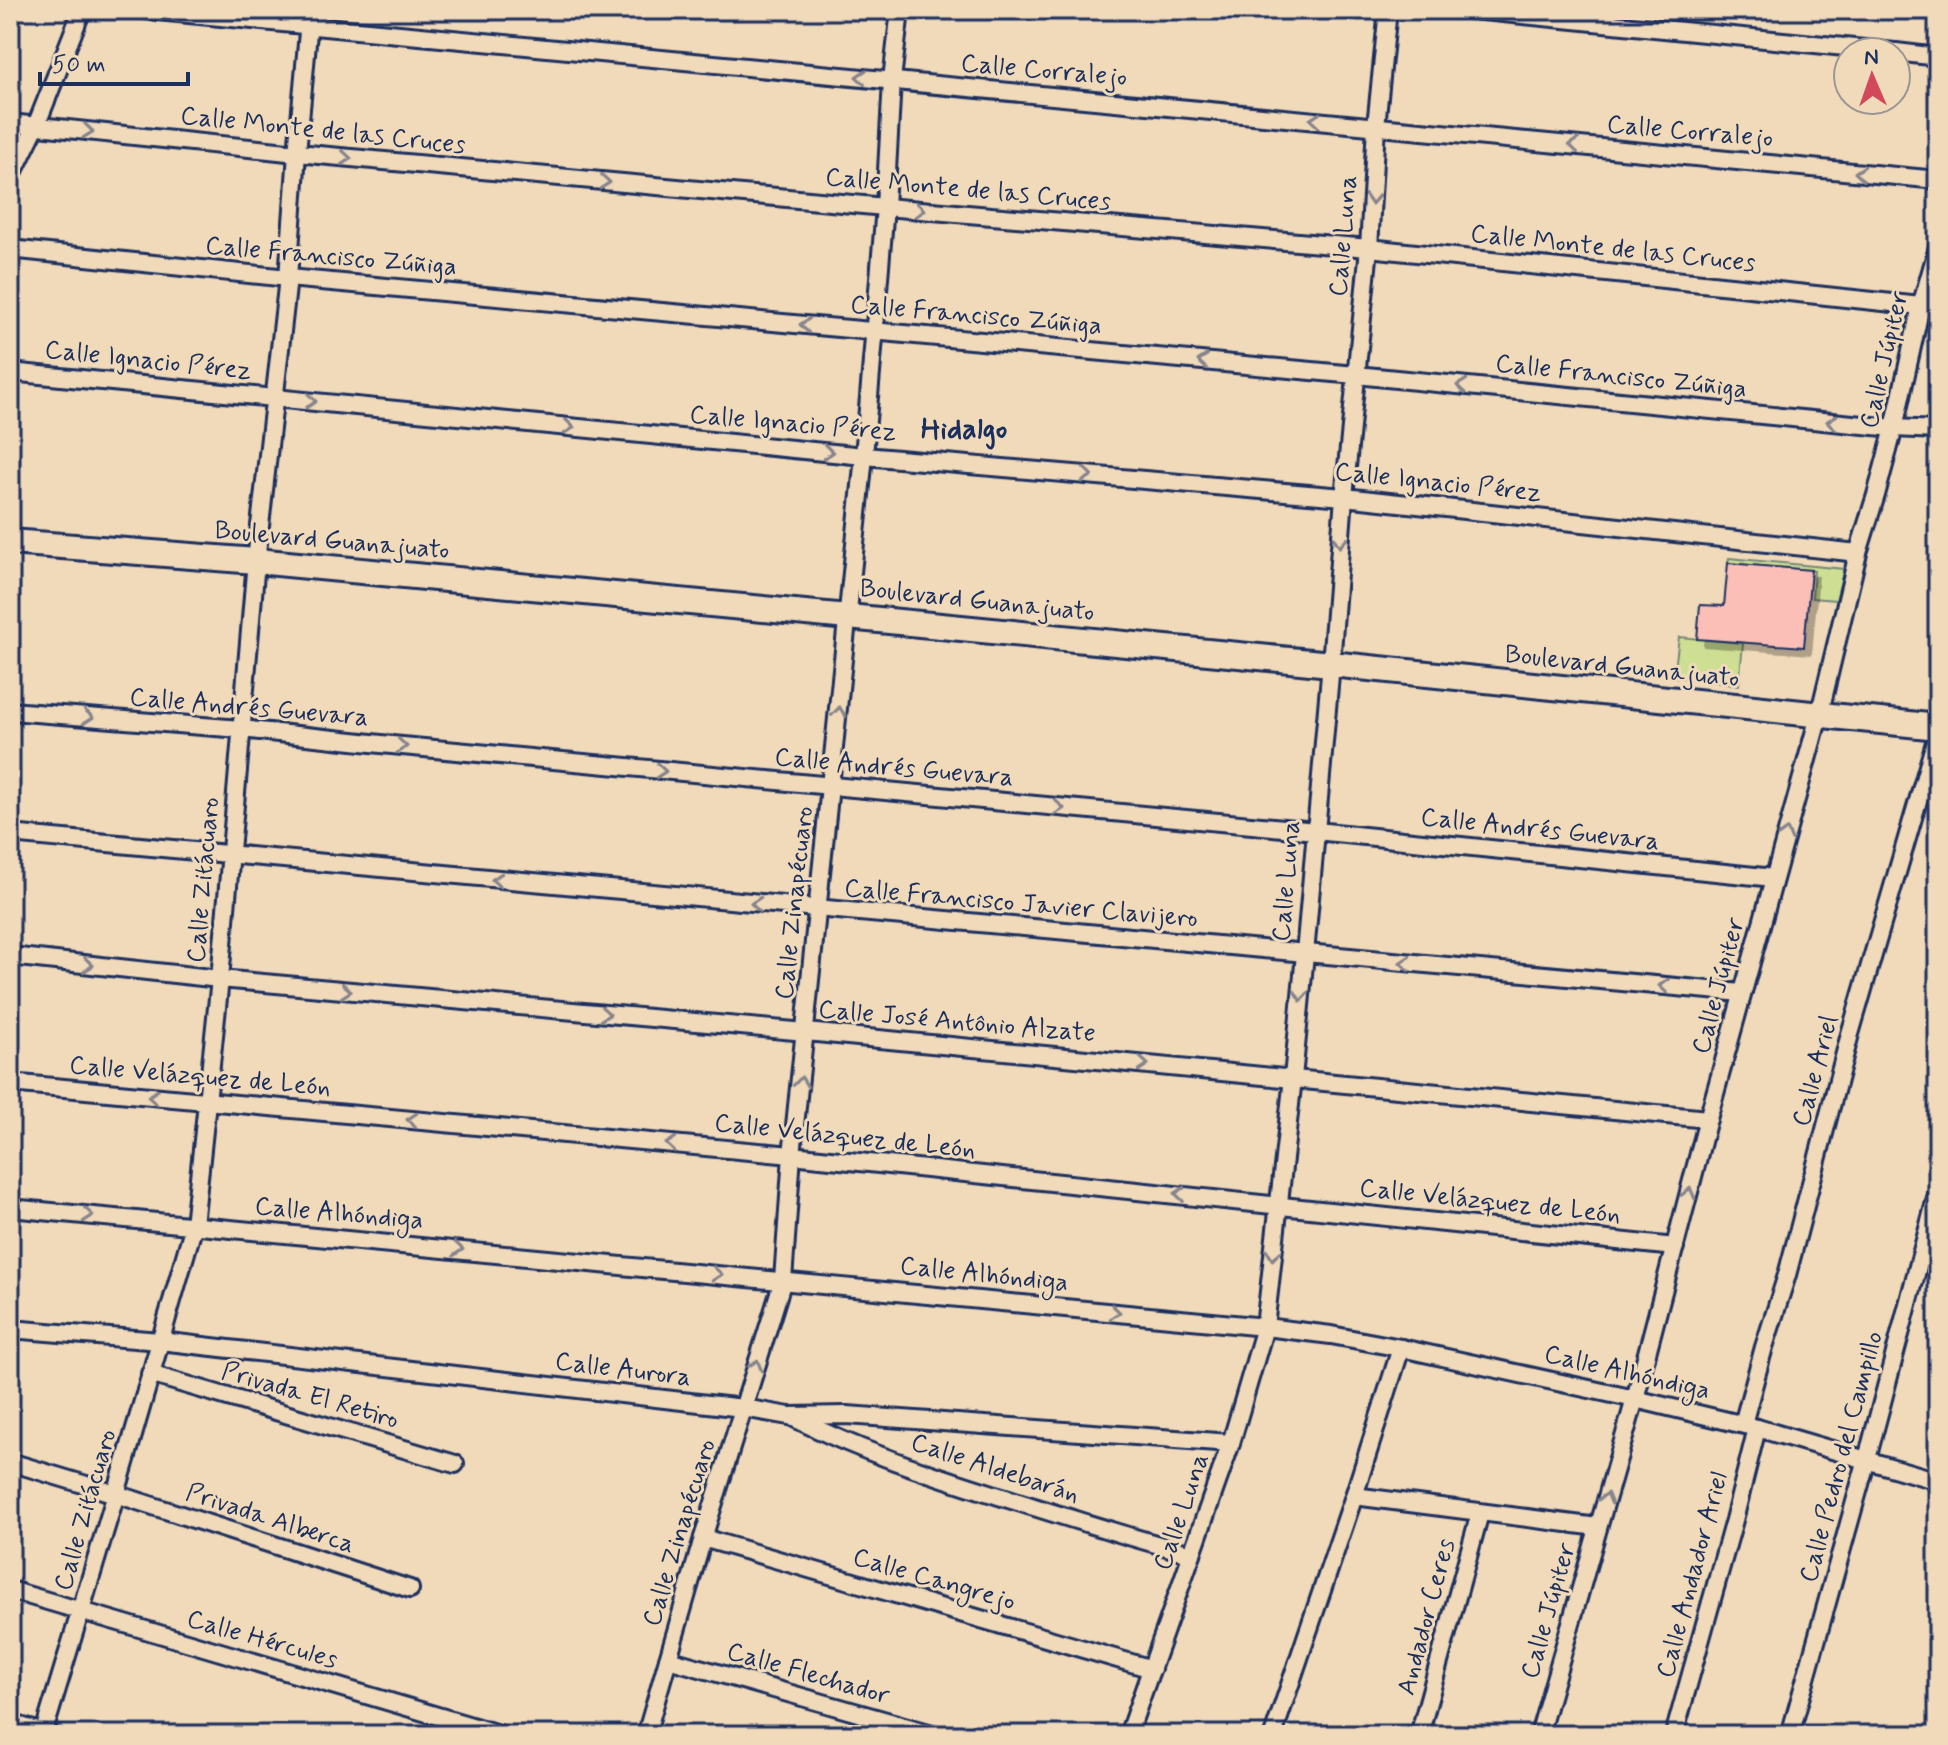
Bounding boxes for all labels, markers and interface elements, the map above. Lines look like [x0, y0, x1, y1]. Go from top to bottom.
scale bar [40, 36, 188, 86]
north arrow [1832, 36, 1912, 116]
text: N [1864, 44, 1879, 72]
street label: Calle Corralejo [959, 47, 1129, 95]
text: 50 m [52, 50, 106, 81]
one-way arrow [854, 69, 867, 86]
street label: Calle Monte de las Cruces [179, 99, 467, 163]
street label: Calle Corralejo [1605, 108, 1775, 156]
one-way arrow [1308, 112, 1321, 129]
one-way arrow [82, 123, 95, 140]
one-way arrow [1567, 137, 1580, 154]
one-way arrow [340, 149, 353, 166]
street label: Calle Monte de las Cruces [824, 161, 1112, 219]
one-way arrow [1853, 164, 1866, 181]
one-way arrow [599, 173, 612, 190]
street label: Calle Luna [1322, 174, 1366, 298]
one-way arrow [1364, 193, 1381, 206]
one-way arrow [914, 201, 927, 218]
street label: Calle Monte de las Cruces [1469, 217, 1757, 281]
street label: Calle Francisco Zúñiga [204, 229, 458, 285]
street label: Calle Júpiter [1853, 287, 1917, 432]
street label: Calle Francisco Zúñiga [849, 288, 1103, 344]
one-way arrow [798, 316, 811, 333]
street label: Calle Ignacio Pérez [43, 333, 253, 389]
street label: Calle Francisco Zúñiga [1494, 347, 1748, 407]
one-way arrow [1196, 353, 1209, 370]
one-way arrow [1455, 377, 1468, 394]
one-way arrow [304, 393, 317, 410]
street label: Calle Ignacio Pérez [688, 398, 898, 450]
district label: Hidalgo [921, 410, 1007, 450]
one-way arrow [1825, 413, 1838, 430]
one-way arrow [563, 418, 576, 435]
one-way arrow [822, 444, 835, 461]
street label: Calle Ignacio Pérez [1333, 455, 1543, 511]
one-way arrow [1081, 466, 1094, 483]
street label: Boulevard Guanajuato [213, 514, 451, 568]
one-way arrow [1332, 536, 1349, 549]
street label: Boulevard Guanajuato [858, 572, 1096, 630]
street label: Boulevard Guanajuato [1503, 638, 1741, 696]
street label: Calle Andrés Guevara [128, 681, 370, 735]
one-way arrow [830, 705, 847, 718]
one-way arrow [82, 708, 95, 725]
one-way arrow [396, 738, 409, 755]
street label: Calle Andrés Guevara [773, 741, 1015, 795]
one-way arrow [655, 762, 668, 779]
street label: Calle Zitácuaro [180, 796, 228, 964]
one-way arrow [1053, 799, 1066, 816]
street label: Calle Andrés Guevara [1419, 801, 1661, 859]
street label: Calle Zinapécuaro [768, 805, 822, 1001]
street label: Calle Luna [1265, 819, 1309, 943]
one-way arrow [1777, 828, 1793, 842]
one-way arrow [490, 872, 503, 889]
street label: Calle Francisco Javier Clavijero [843, 872, 1199, 936]
one-way arrow [749, 896, 762, 913]
street label: Calle Júpiter [1685, 913, 1754, 1058]
one-way arrow [1398, 955, 1411, 972]
one-way arrow [81, 956, 94, 973]
one-way arrow [1657, 978, 1670, 995]
one-way arrow [340, 982, 353, 999]
one-way arrow [1293, 990, 1310, 1003]
street label: Calle José Antônio Alzate [817, 993, 1097, 1051]
one-way arrow [599, 1005, 612, 1022]
street label: Calle Ariel [1785, 1012, 1847, 1130]
street label: Calle Velázquez de León [68, 1049, 332, 1105]
one-way arrow [1137, 1055, 1150, 1072]
one-way arrow [792, 1075, 809, 1088]
one-way arrow [146, 1089, 159, 1106]
street label: Calle Velázquez de León [713, 1106, 977, 1168]
one-way arrow [405, 1112, 418, 1129]
one-way arrow [664, 1135, 677, 1152]
street label: Calle Velázquez de León [1358, 1171, 1622, 1233]
one-way arrow [1173, 1186, 1186, 1203]
one-way arrow [1679, 1187, 1696, 1201]
street label: Calle Alhóndiga [253, 1190, 425, 1240]
one-way arrow [82, 1206, 95, 1223]
one-way arrow [452, 1241, 465, 1258]
one-way arrow [1265, 1248, 1282, 1261]
street label: Calle Alhóndiga [898, 1249, 1070, 1303]
one-way arrow [711, 1265, 724, 1282]
one-way arrow [1109, 1304, 1122, 1321]
street label: Calle Pedro del Campillo [1792, 1328, 1892, 1586]
street label: Calle Alhóndiga [1540, 1337, 1713, 1411]
street label: Calle Aurora [553, 1345, 693, 1395]
street label: Privada El Retiro [217, 1354, 403, 1438]
one-way arrow [747, 1359, 763, 1372]
street label: Calle Zitácuaro [47, 1425, 125, 1595]
street label: Calle Aldebarán [906, 1426, 1084, 1512]
street label: Calle Zinapécuaro [635, 1435, 725, 1631]
street label: Calle Luna [1146, 1449, 1218, 1575]
street label: Calle Andador Ariel [1649, 1468, 1737, 1682]
street label: Privada Alberca [181, 1476, 359, 1562]
one-way arrow [1597, 1492, 1614, 1506]
street label: Andador Ceres [1390, 1535, 1464, 1699]
street label: Calle Júpiter [1513, 1538, 1585, 1683]
street label: Calle Cangrejo [848, 1541, 1019, 1621]
street label: Calle Hércules [183, 1602, 341, 1678]
street label: Calle Flechador [723, 1635, 893, 1713]

